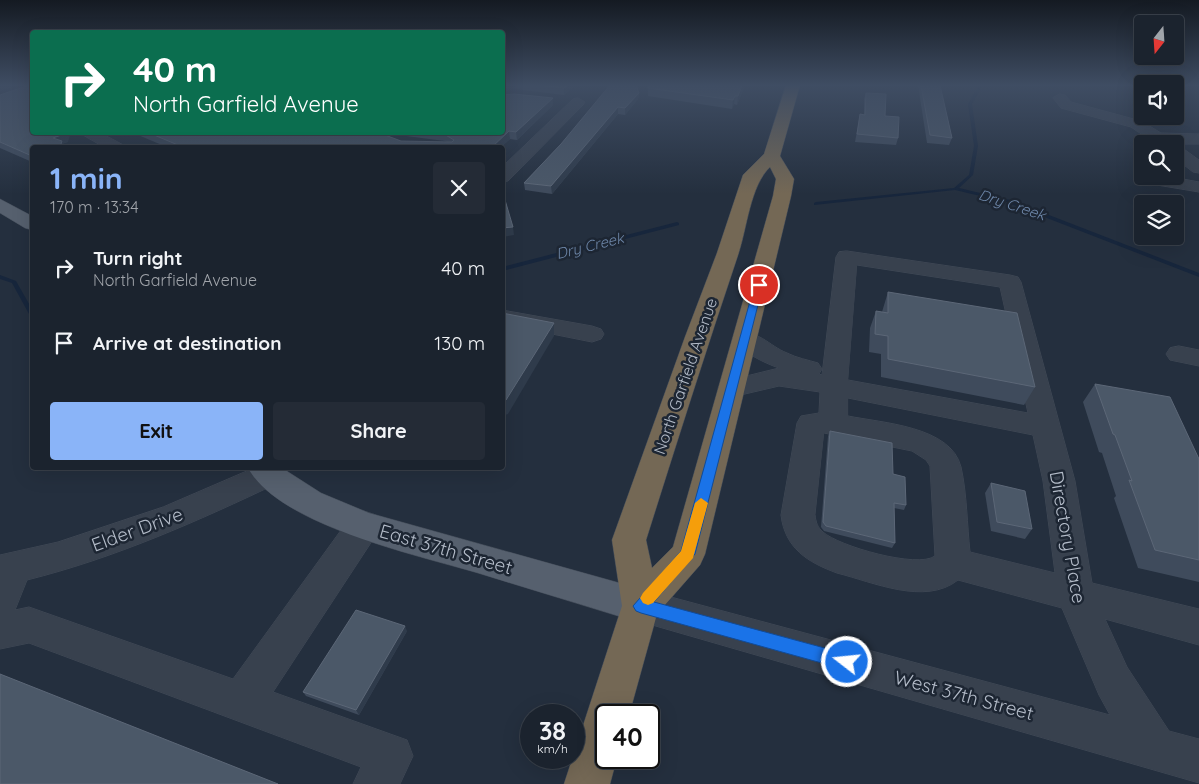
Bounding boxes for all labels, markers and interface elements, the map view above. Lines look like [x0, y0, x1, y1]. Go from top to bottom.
north arrow [1134, 15, 1184, 65]
map controls [1134, 15, 1184, 245]
text: 40 m [133, 47, 217, 91]
icon: right [50, 50, 115, 115]
button: sound [1134, 75, 1184, 125]
text: North Garfield Avenue [133, 90, 359, 118]
button: search [1134, 135, 1184, 185]
text: 1 min [50, 159, 123, 197]
button: close [433, 162, 485, 214]
water label: Dry Creek [976, 185, 1050, 225]
button: layers [1134, 195, 1184, 245]
text: 170 m · 13:34 [50, 197, 139, 217]
water label: Dry Creek [554, 227, 628, 263]
text: Turn right [93, 246, 182, 270]
icon: right [50, 254, 78, 282]
text: 40 m [441, 256, 485, 280]
pin [738, 264, 780, 306]
text: North Garfield Avenue [93, 270, 257, 290]
icon: arrive [745, 271, 773, 299]
street label: North Garfield Avenue [649, 295, 721, 457]
icon: arrive [50, 329, 78, 357]
text: Arrive at destination [93, 331, 282, 355]
text: 130 m [434, 331, 485, 355]
button: Exit [50, 402, 263, 460]
button: Share [273, 402, 485, 460]
street label: Directory Place [1045, 469, 1091, 605]
street label: Elder Drive [88, 501, 186, 557]
street label: East 37th Street [377, 519, 515, 579]
position arrow [820, 635, 872, 687]
street label: West 37th Street [892, 665, 1036, 725]
speed limit sign: 40 [595, 704, 660, 769]
text: 38 [539, 715, 566, 746]
text: km/h [537, 741, 568, 756]

